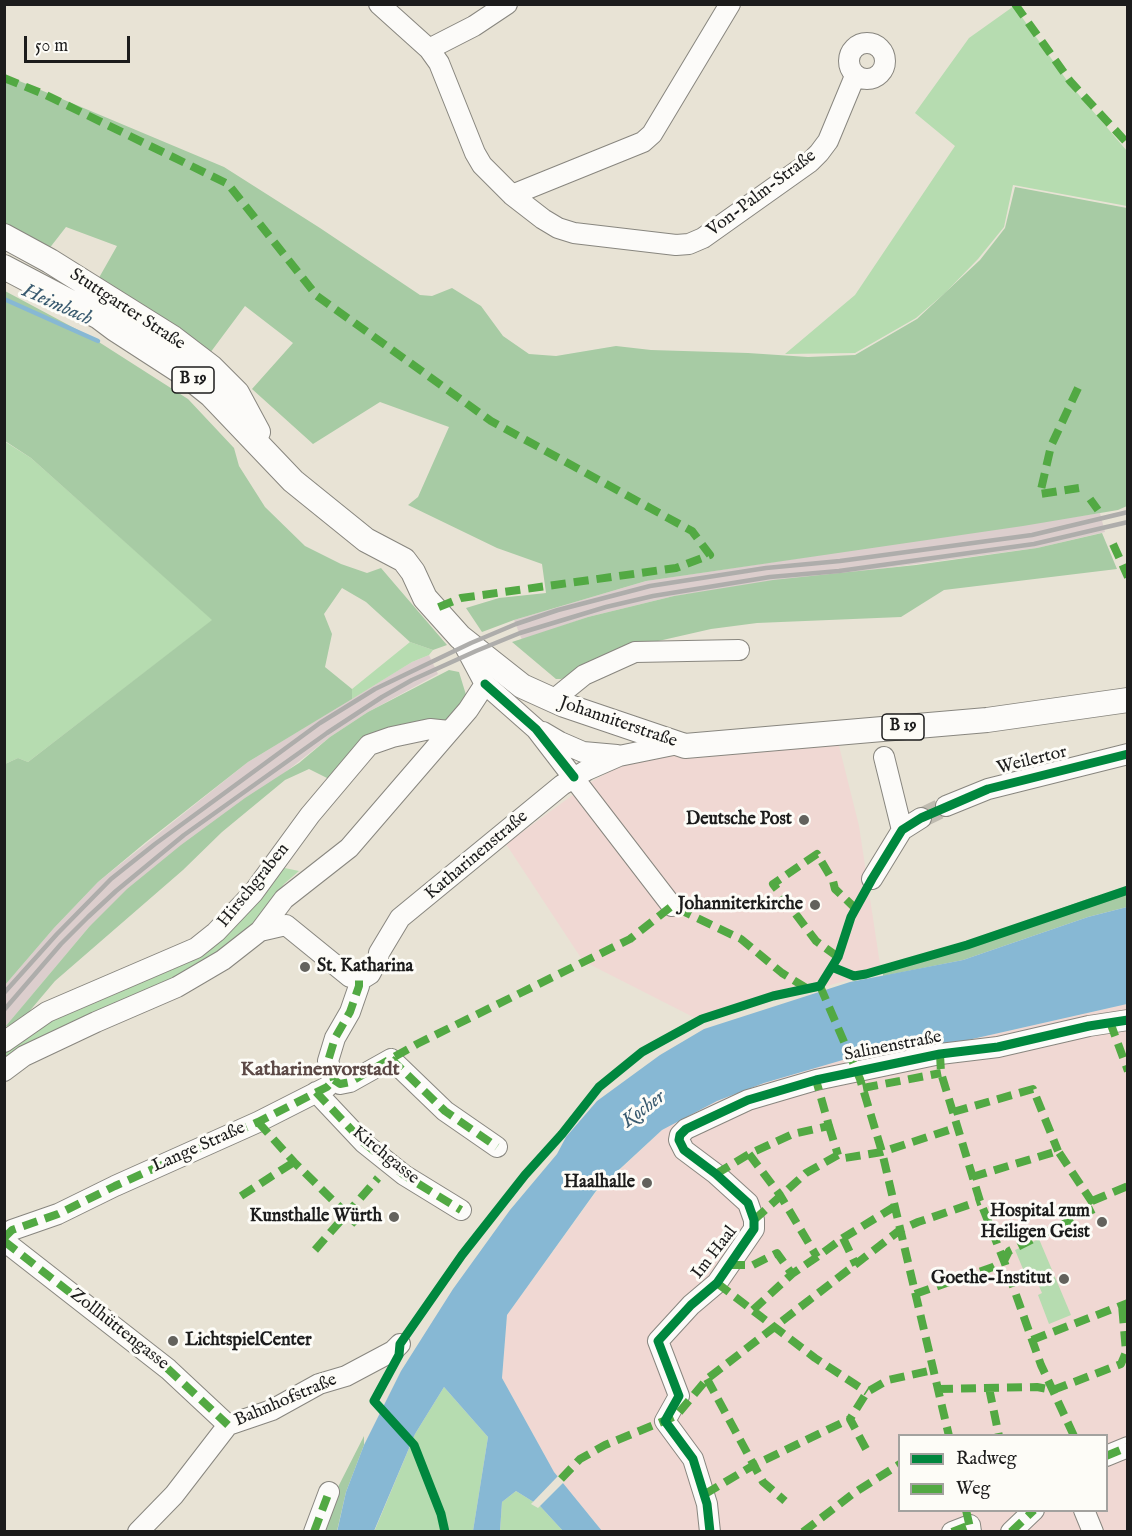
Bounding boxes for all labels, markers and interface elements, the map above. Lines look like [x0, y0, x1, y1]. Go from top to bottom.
scale bar [27, 24, 134, 62]
text: 50 m [35, 35, 68, 58]
street label: Von-Palm-Straße [703, 146, 821, 242]
street label: Stuttgarter Straße [65, 265, 189, 355]
water label: Heimbach [18, 280, 96, 332]
road number: B 19 [172, 367, 214, 393]
street label: Johanniterstraße [556, 693, 680, 753]
road number: B 19 [882, 714, 924, 740]
street label: Weilertor [995, 742, 1069, 780]
street label: Katharinenstraße [421, 807, 533, 905]
place label: Deutsche Post [686, 809, 792, 831]
marker: Deutsche Post [797, 813, 811, 827]
street label: Hirschgraben [213, 840, 295, 932]
place label: Johanniterkirche [678, 894, 803, 916]
marker: Johanniterkirche [808, 898, 822, 912]
place label: St. Katharina [317, 956, 413, 978]
marker: St. Katharina [298, 960, 312, 974]
street label: Salinenstraße [843, 1027, 943, 1067]
district label: Katharinenvorstadt [240, 1059, 400, 1083]
water label: Kocher [618, 1086, 670, 1134]
street label: Lange Straße [149, 1118, 249, 1178]
street label: Kirchgasse [347, 1122, 423, 1190]
place label: Haalhalle [564, 1172, 635, 1194]
marker: Haalhalle [640, 1176, 654, 1190]
place label: Hospital zum Heiligen Geist [981, 1201, 1090, 1244]
place label: Kunsthalle Würth [250, 1206, 382, 1228]
marker: Kunsthalle Würth [387, 1210, 401, 1224]
marker: Hospital zum Heiligen Geist [1095, 1215, 1109, 1229]
street label: Im Haal [688, 1222, 742, 1284]
place label: Goethe-Institut [931, 1268, 1052, 1290]
marker: Goethe-Institut [1057, 1272, 1071, 1286]
street label: Zollhüttengasse [65, 1285, 173, 1375]
place label: LichtspielCenter [185, 1330, 312, 1352]
marker: LichtspielCenter [166, 1334, 180, 1348]
street label: Bahnhofstraße [232, 1370, 340, 1432]
legend [898, 1434, 1108, 1512]
text: Radweg [956, 1448, 1017, 1471]
text: Weg [956, 1478, 990, 1501]

